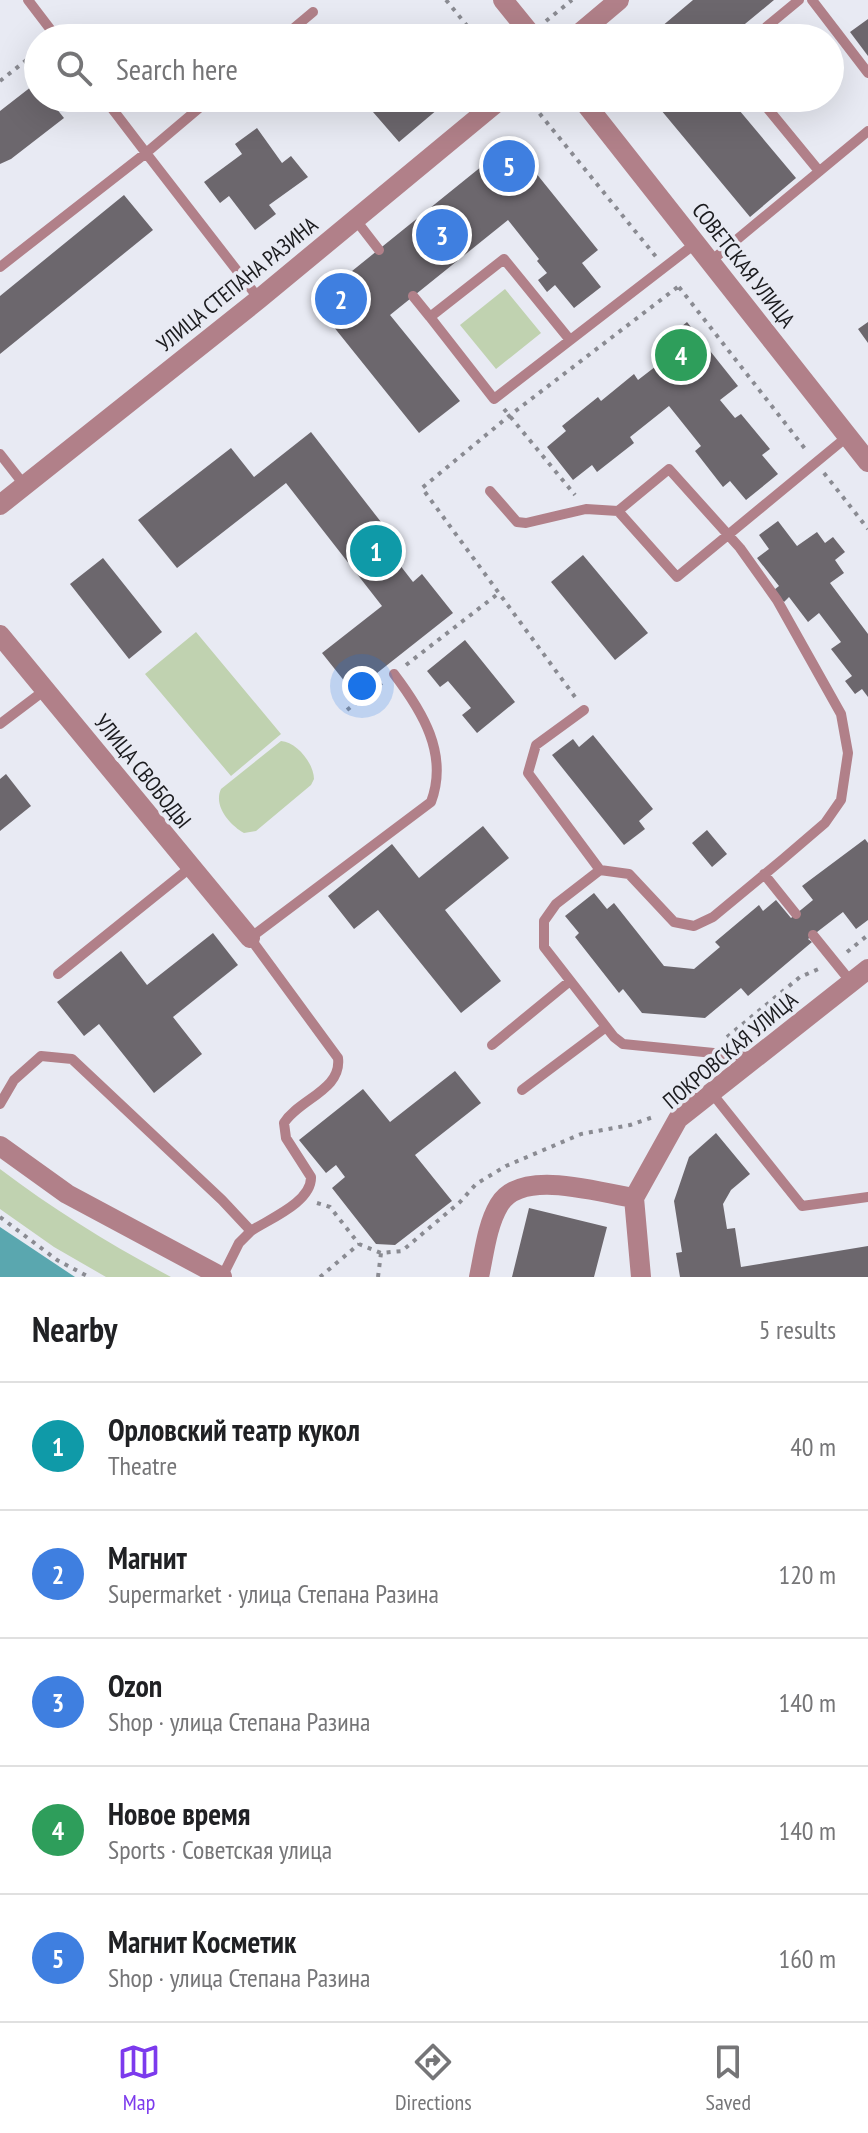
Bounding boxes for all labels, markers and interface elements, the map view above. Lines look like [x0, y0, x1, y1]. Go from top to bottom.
search box [24, 24, 844, 112]
icon: search [52, 46, 96, 90]
text: Search here [116, 49, 238, 88]
pin: 5 [483, 136, 535, 196]
street label: СОВЕТСКАЯ УЛИЦА [686, 197, 802, 334]
pin: 3 [416, 205, 468, 265]
street label: УЛИЦА СТЕПАНА РАЗИНА [151, 210, 324, 357]
pin: 2 [315, 269, 367, 329]
pin: 4 [655, 325, 707, 385]
pin: 1 [350, 521, 402, 581]
your location [342, 666, 382, 706]
street label: УЛИЦА СВОБОДЫ [89, 708, 197, 834]
street label: ПОКРОВСКАЯ УЛИЦА [657, 985, 804, 1115]
text: Nearby [32, 1307, 117, 1351]
text: 5 results [759, 1313, 836, 1346]
text: Орловский театр кукол [108, 1410, 360, 1449]
text: 1 [52, 1430, 64, 1463]
text: 40 m [790, 1430, 836, 1463]
text: Theatre [108, 1449, 177, 1482]
text: Магнит [108, 1538, 187, 1577]
text: 2 [52, 1558, 64, 1591]
text: 120 m [778, 1558, 836, 1591]
text: Supermarket · улица Степана Разина [108, 1577, 439, 1610]
text: Ozon [108, 1666, 162, 1705]
text: 3 [52, 1686, 64, 1719]
text: 140 m [778, 1686, 836, 1719]
text: Shop · улица Степана Разина [108, 1705, 370, 1738]
text: Новое время [108, 1794, 250, 1833]
text: 4 [52, 1814, 64, 1847]
text: 140 m [778, 1814, 836, 1847]
text: Sports · Советская улица [108, 1833, 332, 1866]
text: Магнит Косметик [108, 1922, 296, 1961]
text: 5 [52, 1942, 64, 1975]
text: 160 m [778, 1942, 836, 1975]
text: Shop · улица Степана Разина [108, 1961, 370, 1994]
tab: Map [117, 2040, 161, 2116]
tab: Directions [395, 2040, 472, 2116]
tab: Saved [706, 2040, 751, 2116]

